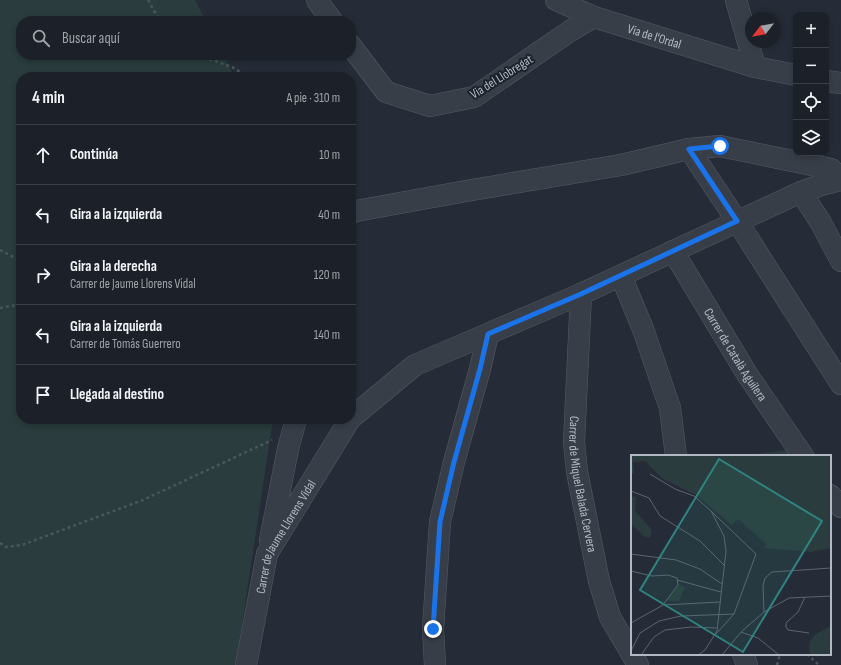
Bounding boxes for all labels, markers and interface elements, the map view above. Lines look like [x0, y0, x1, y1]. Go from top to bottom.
north arrow [745, 12, 781, 48]
map controls [793, 12, 829, 156]
button: + [793, 12, 829, 48]
search box [16, 16, 356, 60]
street label: Via de l'Ordal [625, 21, 683, 53]
icon: search [30, 27, 52, 49]
text: Buscar aquí [62, 29, 120, 48]
button: − [793, 48, 829, 84]
street label: Via del Llobregat [467, 51, 536, 103]
button: locate [793, 84, 829, 120]
text: 4 min [32, 88, 65, 108]
text: A pie · 310 m [286, 90, 340, 106]
button: layers [793, 120, 829, 156]
route start [711, 137, 729, 155]
icon: ahead [32, 144, 54, 166]
text: Continúa [70, 145, 118, 164]
text: 10 m [319, 147, 340, 163]
icon: left [32, 204, 54, 226]
text: Gira a la izquierda [70, 205, 162, 224]
text: 40 m [318, 207, 340, 223]
text: Gira a la derecha [70, 257, 157, 276]
icon: right [32, 264, 54, 286]
text: 120 m [314, 267, 340, 283]
text: Carrer de Jaume Llorens Vidal [70, 276, 196, 292]
street label: Carrer de Català Aguilera [700, 305, 770, 405]
text: Gira a la izquierda [70, 317, 162, 336]
icon: left [32, 324, 54, 346]
text: 140 m [314, 327, 340, 343]
text: Carrer de Tomás Guerrero [70, 336, 181, 352]
icon: arrive [32, 384, 54, 406]
text: Llegada al destino [70, 385, 164, 404]
street label: Carrer de Miquel Balada Cervera [565, 416, 600, 554]
inset map [631, 455, 831, 655]
street label: Carrer de Jaume Llorens Vidal [253, 477, 320, 595]
route end [424, 620, 442, 638]

